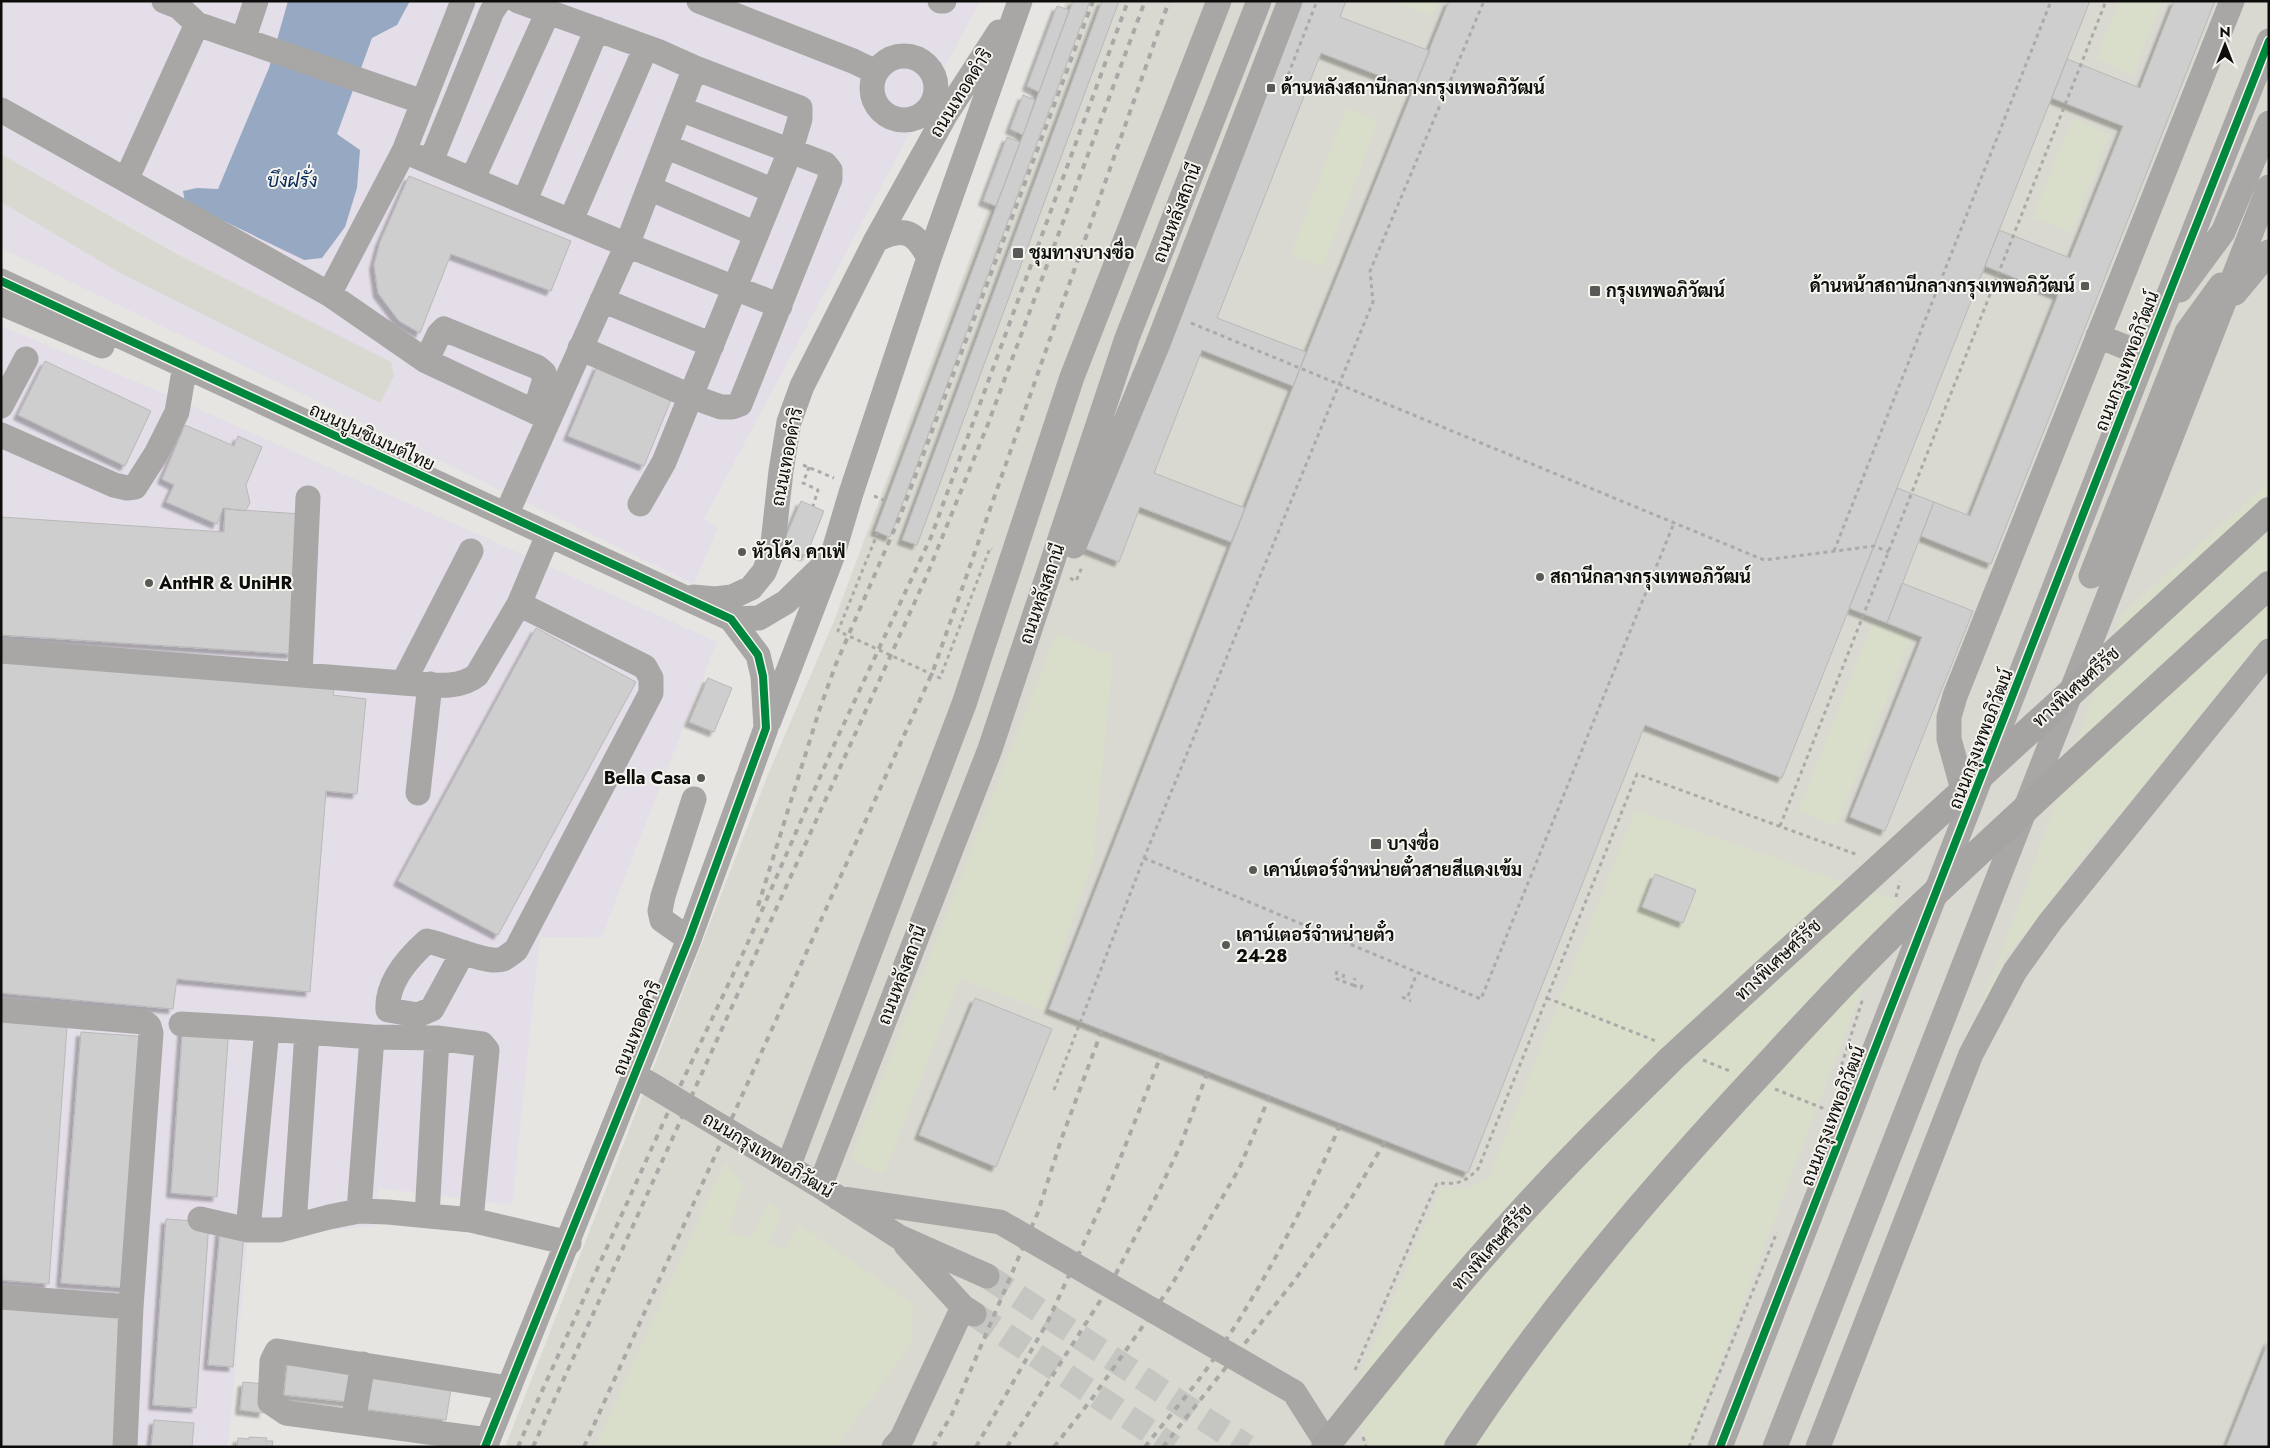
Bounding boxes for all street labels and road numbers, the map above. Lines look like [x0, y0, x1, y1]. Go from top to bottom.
street label: ถนนเทอดดำริ [923, 43, 999, 142]
street label: ถนนหลังสถานี [1146, 160, 1208, 266]
street label: ถนนกรุงเทพอภิวัฒน์ [2088, 287, 2166, 435]
street label: ถนนปูนซิเมนต์ไทย [305, 396, 439, 478]
street label: ถนนเทอดดำริ [765, 405, 809, 509]
street label: ถนนหลังสถานี [1013, 540, 1071, 648]
street label: ทางพิเศษศรีรัช [2027, 641, 2125, 733]
street label: ถนนกรุงเทพอภิวัฒน์ [1942, 665, 2020, 813]
street label: ทางพิเศษศรีรัช [1729, 913, 1827, 1007]
street label: ถนนหลังสถานี [871, 922, 933, 1028]
street label: ถนนเทอดดำริ [606, 976, 668, 1079]
street label: ถนนกรุงเทพอภิวัฒน์ [1794, 1042, 1872, 1190]
street label: ถนนกรุงเทพอภิวัฒน์ [698, 1106, 838, 1204]
street label: ทางพิเศษศรีรัช [1446, 1198, 1538, 1296]

